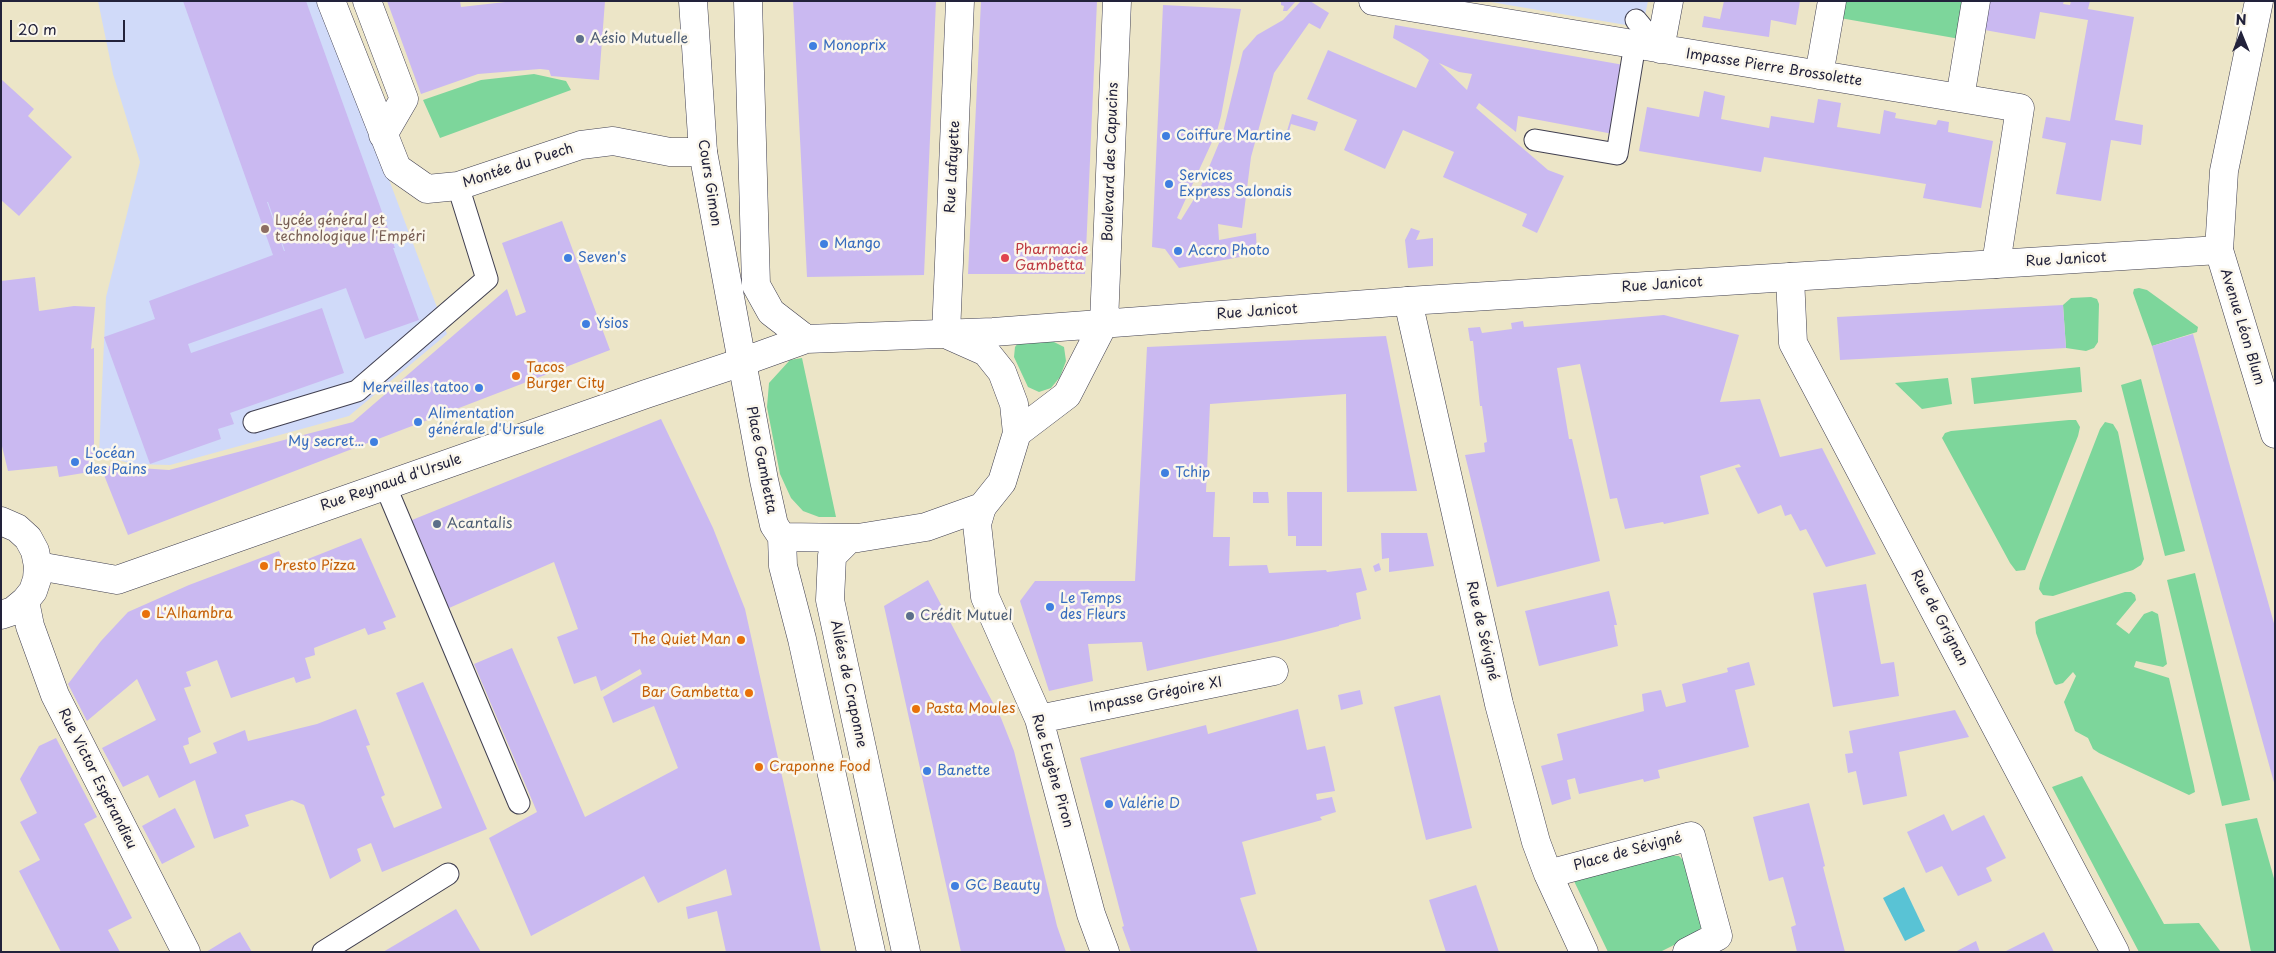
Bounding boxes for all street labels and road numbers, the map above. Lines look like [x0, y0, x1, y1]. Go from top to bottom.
street label: Impasse Pierre Brossolette [1685, 46, 1863, 90]
street label: Boulevard des Capucins [1100, 82, 1122, 242]
street label: Rue Lafayette [942, 120, 964, 214]
street label: Cours Gimon [694, 138, 724, 228]
street label: Montée du Puech [461, 140, 575, 192]
street label: Rue Janicot [2025, 249, 2107, 271]
street label: Avenue Léon Blum [2216, 267, 2268, 387]
street label: Rue Janicot [1621, 274, 1703, 296]
street label: Rue Janicot [1216, 301, 1298, 323]
street label: Place Gambetta [742, 405, 780, 515]
street label: Rue Reynaud d'Ursule [318, 451, 464, 515]
street label: Rue de Grignan [1907, 567, 1971, 669]
street label: Rue de Sévigné [1462, 579, 1502, 683]
street label: Allées de Craponne [826, 619, 870, 749]
street label: Impasse Grégoire XI [1088, 674, 1224, 716]
street label: Rue Victor Espérandieu [54, 706, 140, 852]
street label: Rue Eugène Piron [1028, 712, 1076, 830]
street label: Place de Sévigné [1572, 829, 1684, 875]

